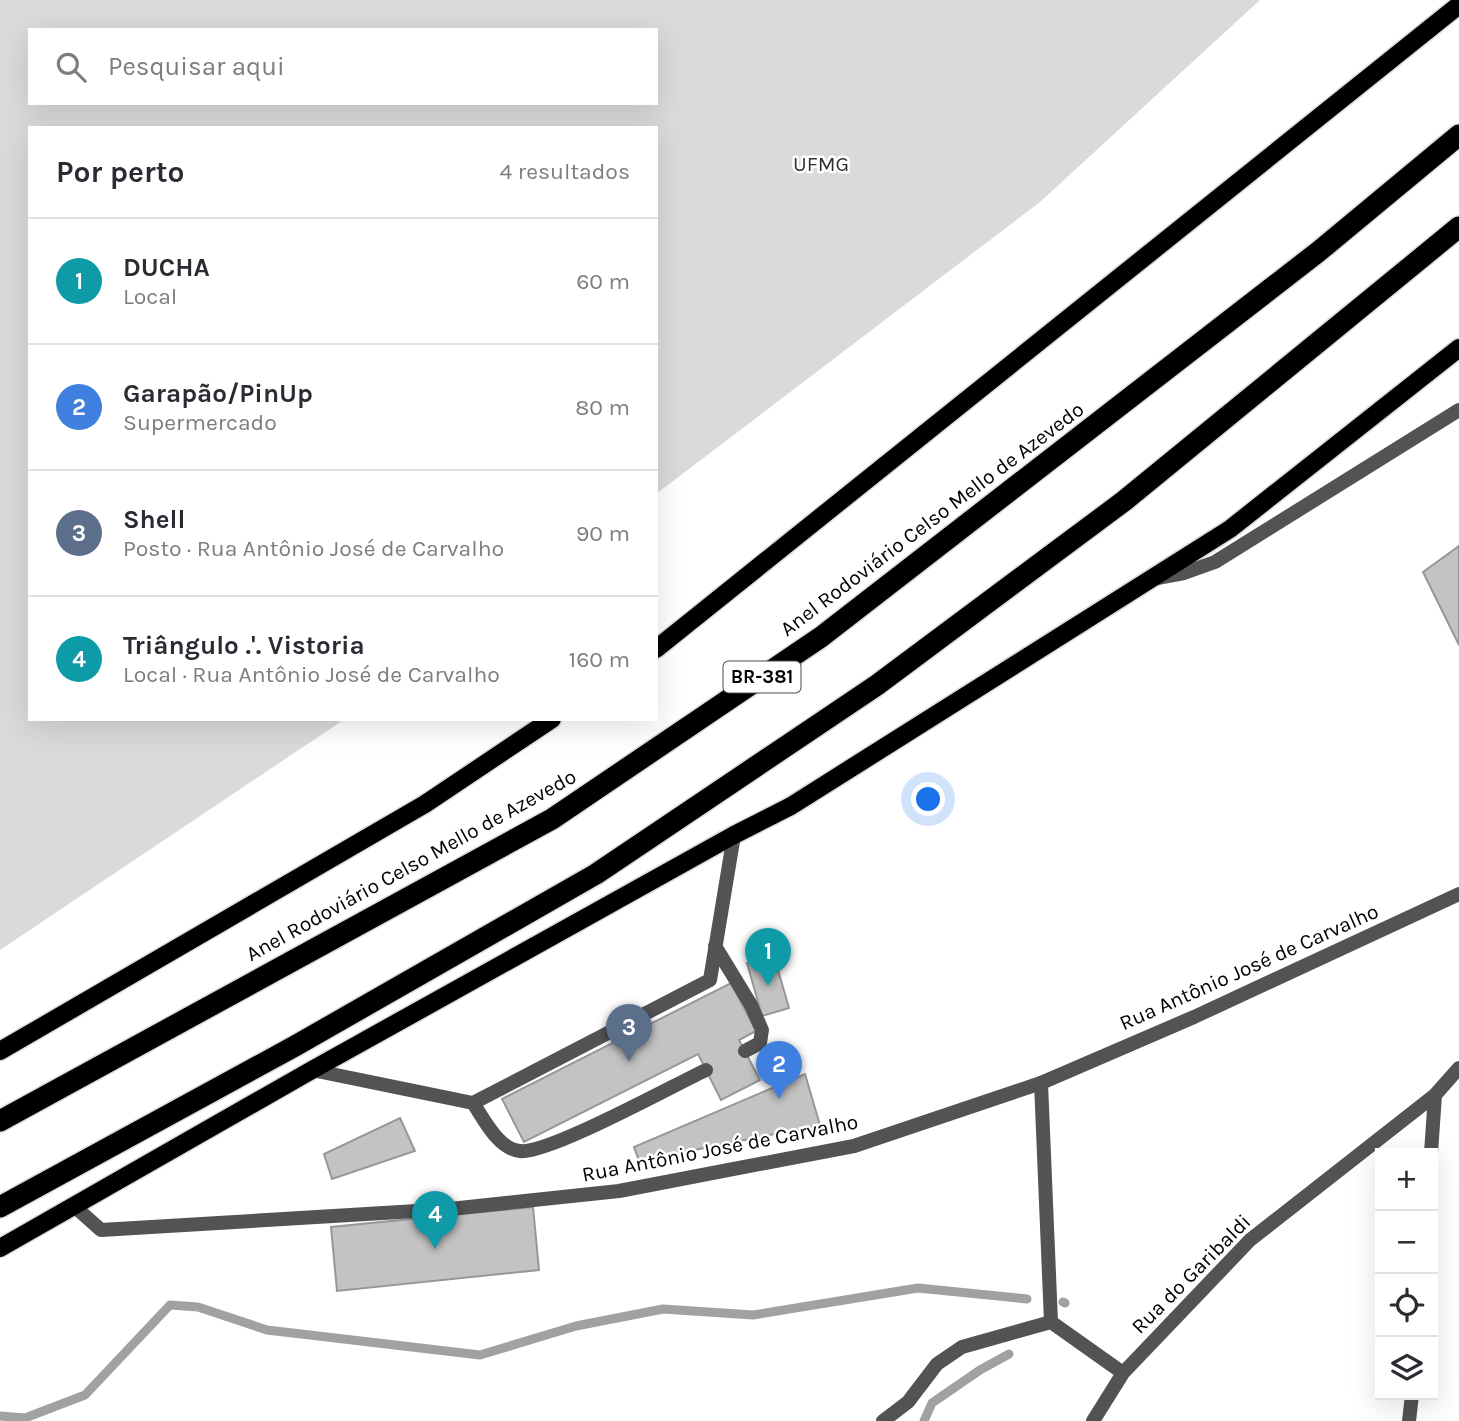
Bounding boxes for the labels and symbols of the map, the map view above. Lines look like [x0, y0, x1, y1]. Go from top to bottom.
park label: UFMG [793, 152, 849, 176]
street label: Anel Rodoviário Celso Mello de Azevedo [776, 397, 1088, 641]
road number: BR-381 [724, 662, 800, 692]
street label: Anel Rodoviário Celso Mello de Azevedo [242, 764, 580, 966]
your location [911, 782, 945, 816]
street label: Rua Antônio José de Carvalho [1116, 899, 1382, 1035]
pin: 1 [745, 928, 791, 986]
pin: 3 [606, 1004, 652, 1062]
pin: 2 [756, 1041, 802, 1099]
street label: Rua Antônio José de Carvalho [580, 1109, 860, 1187]
pin: 4 [412, 1191, 458, 1249]
street label: Rua do Garibaldi [1126, 1209, 1256, 1339]

